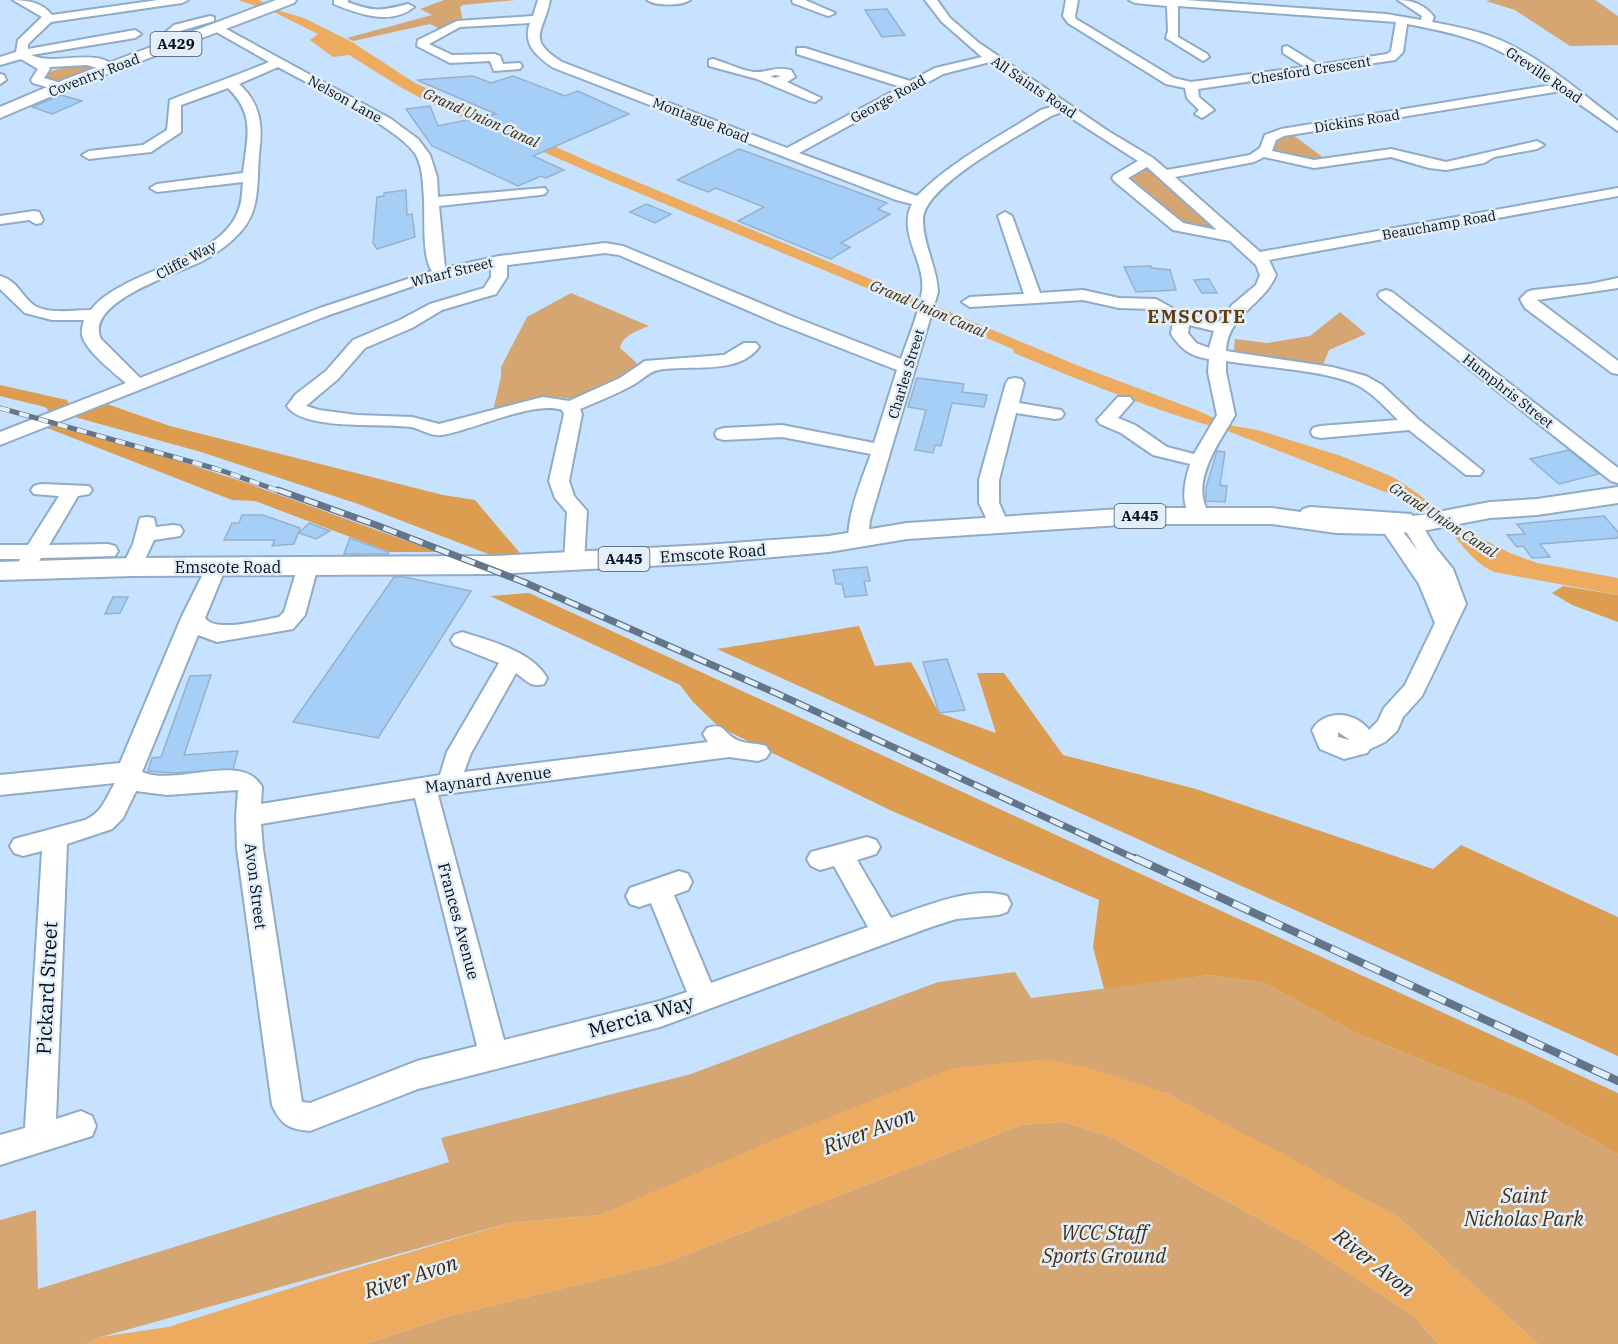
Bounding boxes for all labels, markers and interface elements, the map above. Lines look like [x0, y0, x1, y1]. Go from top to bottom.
road number: A429 [150, 32, 201, 56]
street label: Greville Road [1502, 43, 1586, 107]
street label: Coventry Road [46, 49, 143, 101]
street label: All Saints Road [988, 52, 1080, 122]
street label: Chesford Crescent [1250, 52, 1372, 88]
street label: Nelson Lane [305, 71, 385, 127]
street label: George Road [847, 71, 929, 127]
water label: Grand Union Canal [420, 84, 543, 152]
street label: Montague Road [650, 93, 752, 147]
street label: Dickins Road [1313, 105, 1402, 137]
street label: Beauchamp Road [1381, 206, 1498, 244]
street label: Cliffe Way [153, 236, 220, 283]
street label: Wharf Street [409, 253, 495, 291]
water label: Grand Union Canal [867, 275, 990, 342]
district label: EMSCOTE [1147, 305, 1247, 328]
street label: Charles Street [884, 327, 928, 421]
street label: Humphris Street [1459, 350, 1557, 432]
water label: Grand Union Canal [1386, 478, 1501, 562]
road number: A445 [1114, 504, 1166, 528]
street label: Emscote Road [659, 539, 767, 567]
road number: A445 [598, 547, 650, 571]
street label: Emscote Road [175, 557, 282, 577]
street label: Maynard Avenue [424, 761, 552, 797]
street label: Avon Street [241, 842, 271, 931]
street label: Frances Avenue [434, 860, 484, 982]
street label: Pickard Street [30, 921, 63, 1055]
street label: Mercia Way [585, 987, 697, 1043]
water label: River Avon [818, 1100, 919, 1161]
park label: Saint Nicholas Park [1463, 1182, 1584, 1232]
park label: WCC Staff Sports Ground [1041, 1219, 1167, 1269]
water label: River Avon [1327, 1221, 1421, 1303]
water label: River Avon [360, 1248, 461, 1305]

